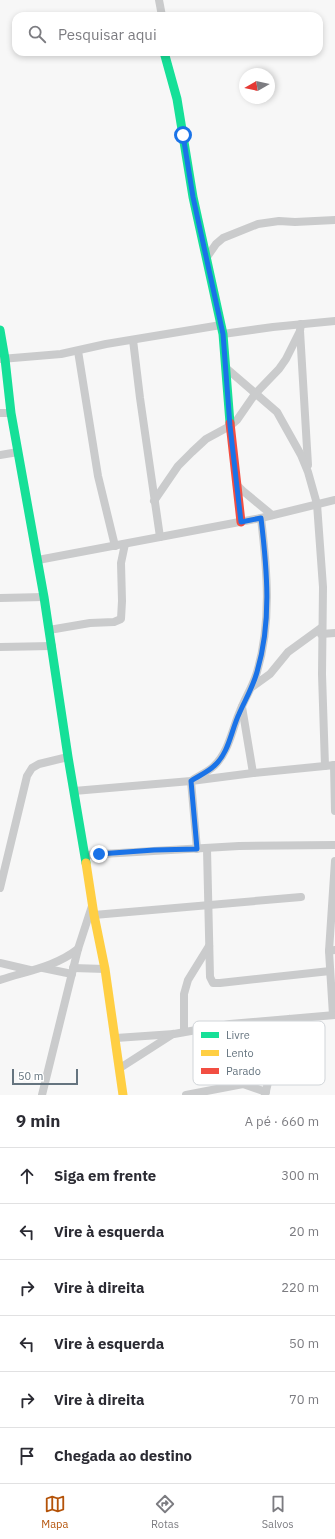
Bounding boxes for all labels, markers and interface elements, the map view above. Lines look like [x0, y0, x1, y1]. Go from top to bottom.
search box [12, 12, 323, 56]
icon: search [26, 23, 48, 45]
text: Pesquisar aqui [58, 25, 157, 44]
north arrow [239, 68, 275, 104]
route start [174, 126, 192, 144]
route end [90, 845, 108, 863]
legend [193, 1021, 325, 1085]
text: Livre [226, 1028, 250, 1042]
text: Lento [226, 1046, 254, 1060]
text: Parado [226, 1064, 261, 1078]
scale bar [12, 1067, 78, 1086]
text: 50 m [18, 1069, 43, 1083]
text: 9 min [16, 1110, 60, 1132]
text: A pé · 660 m [245, 1113, 319, 1130]
icon: ahead [16, 1165, 38, 1187]
text: Siga em frente [54, 1166, 156, 1185]
text: 300 m [281, 1167, 319, 1184]
icon: left [16, 1221, 38, 1243]
text: Vire à esquerda [54, 1222, 164, 1241]
text: 20 m [289, 1223, 319, 1240]
icon: right [16, 1277, 38, 1299]
text: Vire à direita [54, 1278, 144, 1297]
text: 220 m [281, 1279, 319, 1296]
icon: left [16, 1333, 38, 1355]
text: Vire à esquerda [54, 1334, 164, 1353]
text: 50 m [289, 1335, 319, 1352]
icon: right [16, 1389, 38, 1411]
text: Vire à direita [54, 1390, 144, 1409]
text: 70 m [289, 1391, 319, 1408]
icon: arrive [16, 1445, 38, 1467]
text: Chegada ao destino [54, 1446, 192, 1465]
tab: Mapa [41, 1493, 68, 1531]
tab: Rotas [151, 1493, 179, 1531]
tab: Salvos [262, 1493, 294, 1531]

